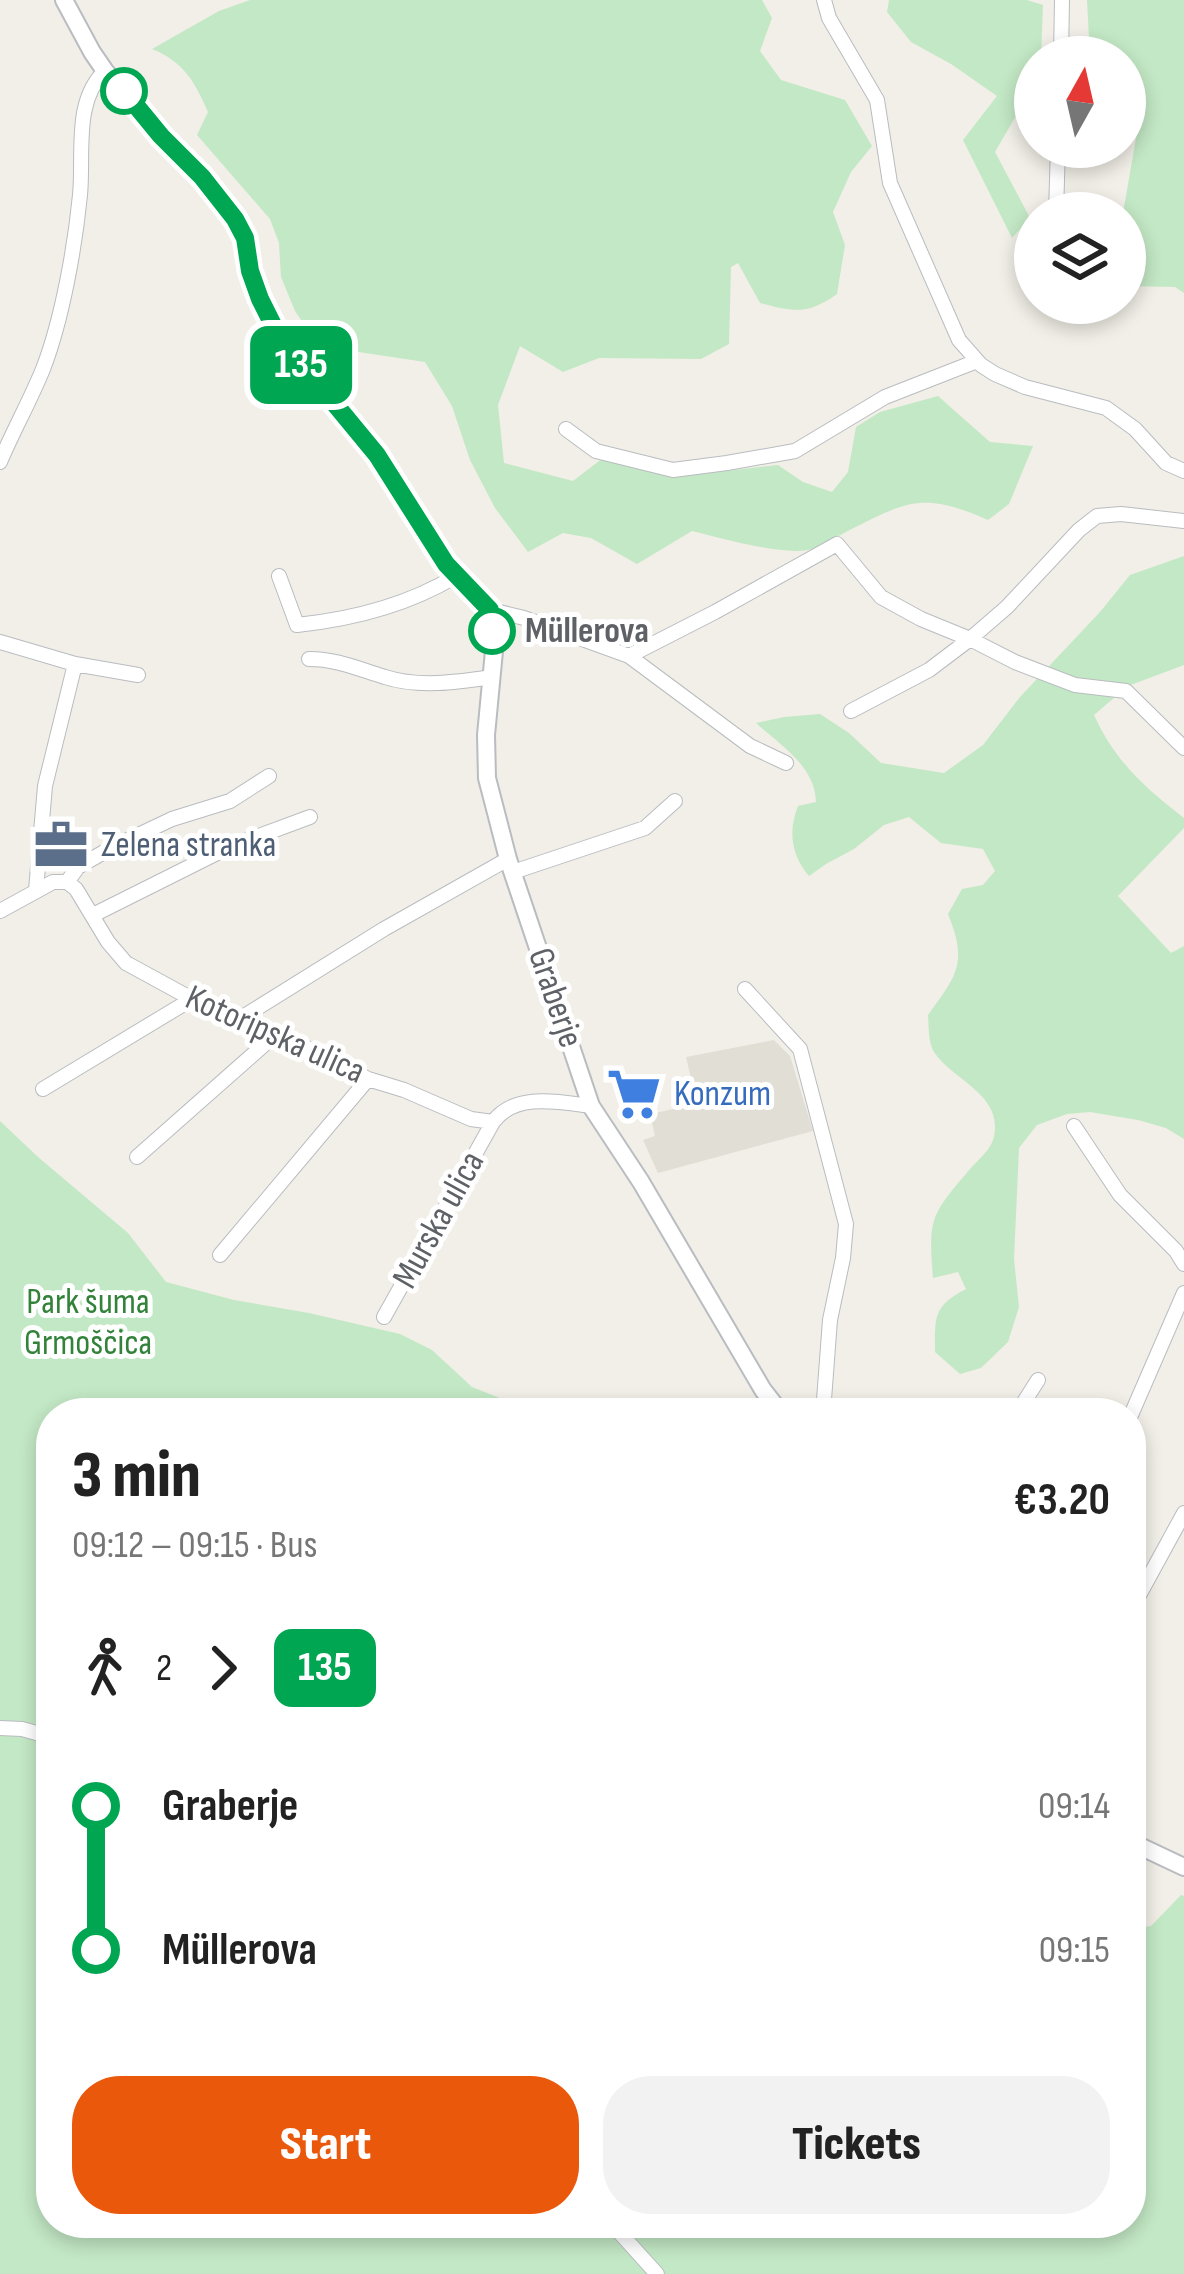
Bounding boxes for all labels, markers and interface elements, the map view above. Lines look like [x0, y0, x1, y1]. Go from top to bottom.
north arrow [1014, 36, 1146, 168]
map controls [1014, 36, 1146, 324]
unlabelled marker [102, 69, 146, 113]
button: layers [1014, 192, 1146, 324]
line badge: 135 [232, 326, 370, 404]
text: 135 [274, 339, 328, 390]
marker: Müllerova [470, 609, 514, 653]
place label: Müllerova [525, 610, 649, 653]
office icon: Zelena stranka [32, 816, 90, 874]
place label: Zelena stranka [101, 824, 276, 867]
street label: Graberje [518, 943, 592, 1053]
street label: Kotoripska ulica [179, 976, 371, 1094]
supermarket icon: Konzum [605, 1065, 663, 1123]
place label: Konzum [674, 1073, 771, 1116]
street label: Murska ulica [384, 1144, 494, 1296]
park label: Park šuma Grmoščica [24, 1281, 152, 1365]
text: 3 min [72, 1437, 201, 1516]
text: €3.20 [1014, 1473, 1110, 1528]
text: 09:12 – 09:15 · Bus [72, 1522, 317, 1569]
icon: walk [72, 1635, 138, 1701]
icon: forward [190, 1635, 256, 1701]
text: 135 [298, 1642, 352, 1693]
text: 2 [156, 1645, 172, 1692]
text: Graberje [162, 1779, 298, 1834]
text: 09:14 [1038, 1783, 1110, 1830]
text: Müllerova [162, 1923, 317, 1978]
text: 09:15 [1039, 1927, 1110, 1974]
button: Start [72, 2076, 579, 2214]
button: Tickets [603, 2076, 1110, 2214]

